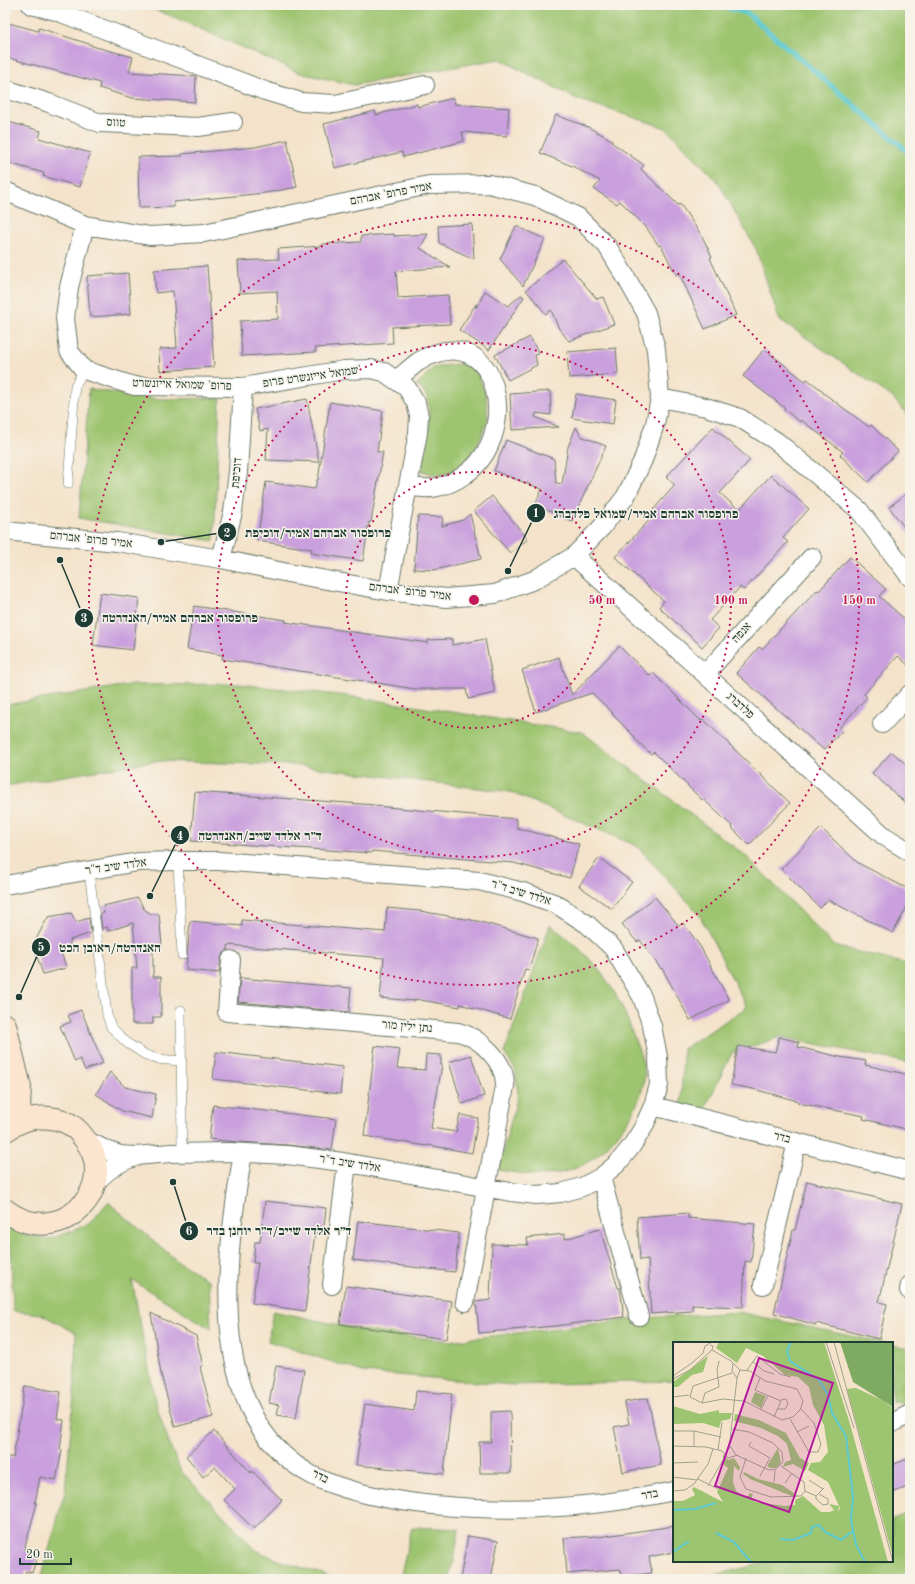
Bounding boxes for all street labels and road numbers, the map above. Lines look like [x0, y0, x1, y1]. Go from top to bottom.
street label: טווס [106, 117, 126, 129]
street label: אמיר פרופ' אברהם [349, 180, 433, 208]
street label: שמואל אייזנשרט פרופ' [262, 362, 362, 390]
street label: פרופ' שמואל אייזנשרט [132, 375, 232, 393]
street label: דוכיפת [230, 457, 244, 489]
street label: אמיר פרופ' אברהם [49, 530, 133, 550]
street label: אמיר פרופ' אברהם [368, 581, 452, 603]
street label: אנפה [730, 621, 754, 645]
street label: פלדברג [724, 689, 757, 721]
street label: אלדד שיב ד"ר [84, 855, 148, 877]
street label: אלדד שיב ד"ר [490, 876, 553, 908]
street label: נתן ילין מור [381, 1017, 433, 1035]
street label: בדר [772, 1130, 792, 1146]
street label: אלדד שיב ד"ר [318, 1151, 382, 1175]
street label: בדר [310, 1468, 330, 1486]
street label: בדר [641, 1488, 660, 1502]

